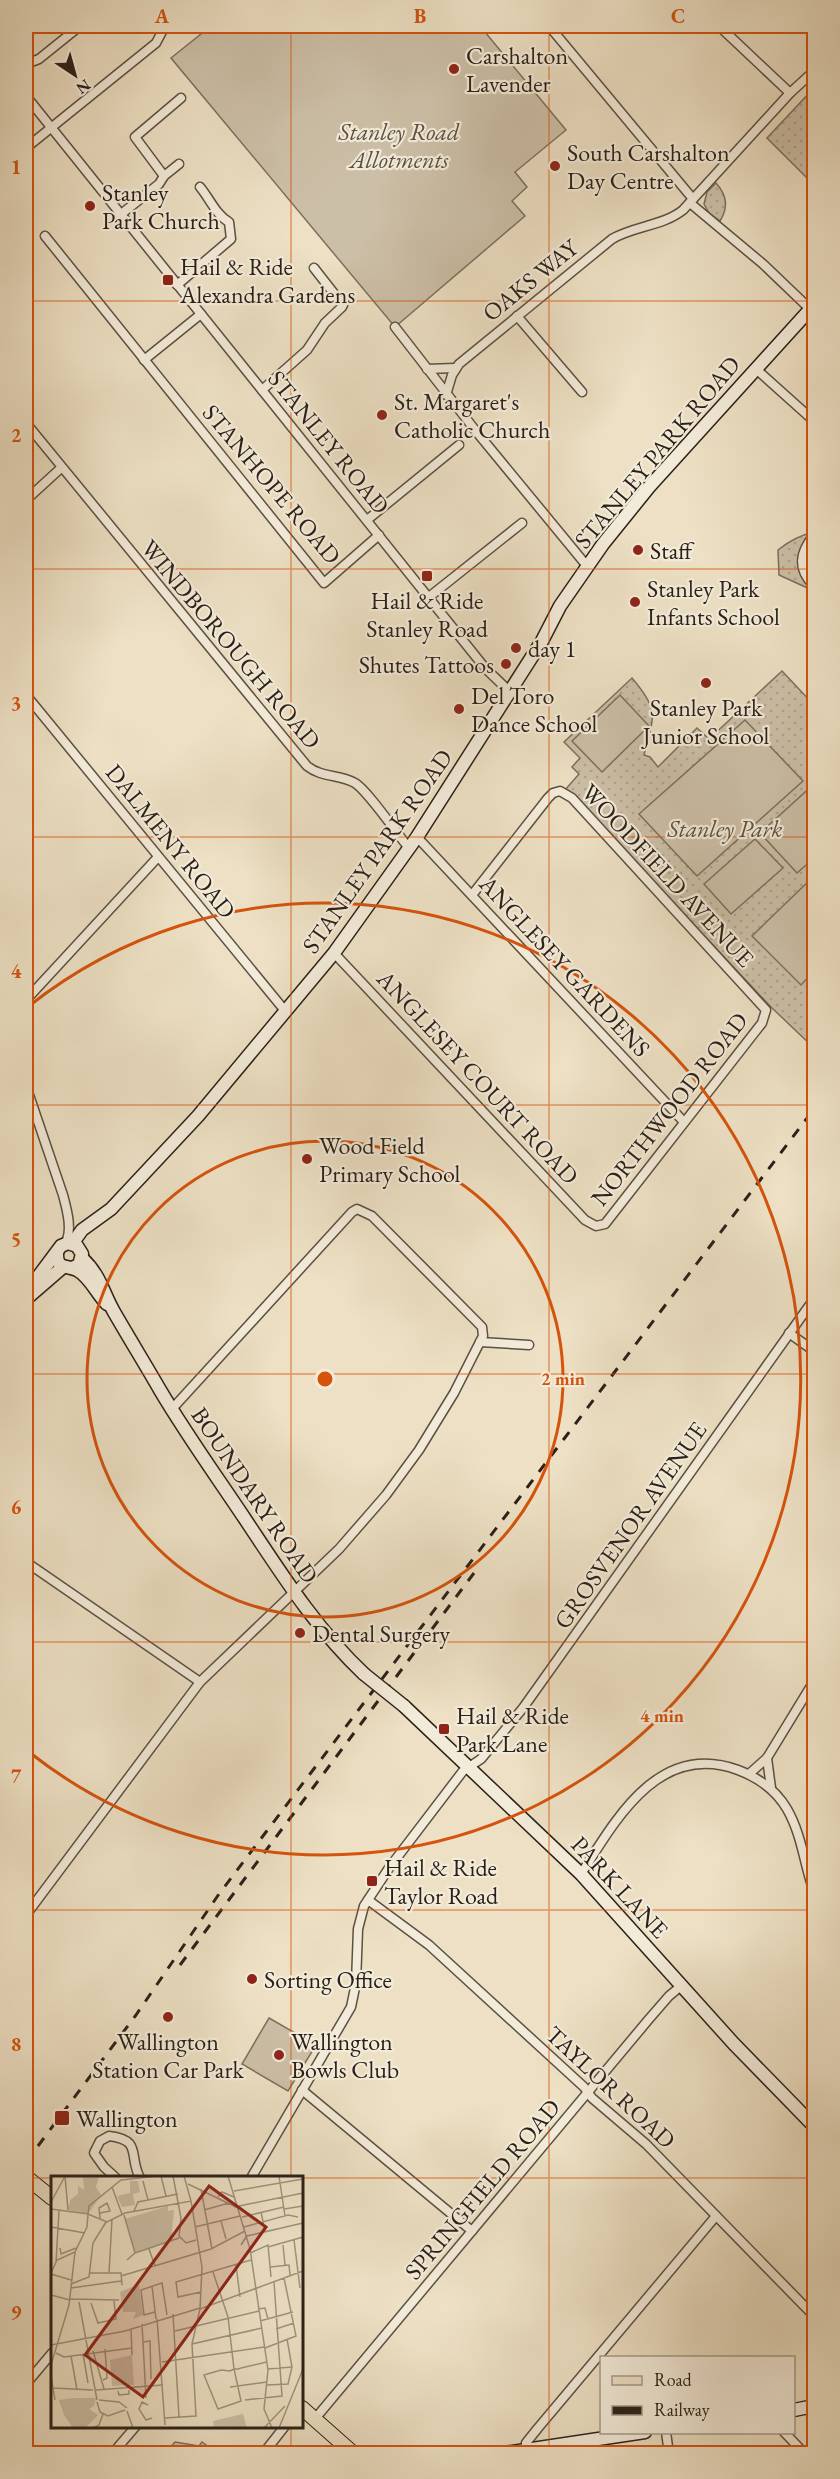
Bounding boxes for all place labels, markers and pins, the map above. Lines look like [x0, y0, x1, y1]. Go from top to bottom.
place label: Carshalton Lavender [466, 40, 568, 99]
marker: Carshalton Lavender [447, 62, 461, 76]
place label: South Carshalton Day Centre [567, 137, 730, 196]
marker: South Carshalton Day Centre [548, 159, 562, 173]
place label: Stanley Park Church [102, 177, 220, 236]
marker: Stanley Park Church [83, 199, 97, 213]
place label: Hail & Ride Alexandra Gardens [179, 251, 355, 310]
marker: Hail & Ride Alexandra Gardens [161, 273, 175, 287]
place label: St. Margaret's Catholic Church [394, 386, 550, 445]
marker: St. Margaret's Catholic Church [375, 408, 389, 422]
place label: Staff [650, 535, 695, 566]
marker: Staff [631, 543, 645, 557]
marker: Hail & Ride Stanley Road [420, 569, 434, 583]
place label: Stanley Park Infants School [647, 573, 780, 632]
place label: Hail & Ride Stanley Road [366, 585, 489, 644]
marker: Stanley Park Infants School [628, 595, 642, 609]
place label: day 1 [528, 633, 576, 664]
marker: day 1 [509, 641, 523, 655]
place label: Shutes Tattoos [359, 649, 494, 680]
marker: Shutes Tattoos [499, 657, 513, 671]
marker: Stanley Park Junior School [699, 676, 713, 690]
place label: Del Toro Dance School [471, 680, 597, 739]
place label: Stanley Park Junior School [641, 692, 769, 751]
marker: Del Toro Dance School [452, 702, 466, 716]
place label: Wood Field Primary School [319, 1130, 460, 1189]
marker: Wood Field Primary School [300, 1152, 314, 1166]
centre of rings [315, 1369, 335, 1389]
place label: Dental Surgery [312, 1618, 450, 1649]
marker: Dental Surgery [293, 1626, 307, 1640]
place label: Hail & Ride Park Lane [456, 1700, 569, 1759]
marker: Hail & Ride Park Lane [437, 1722, 451, 1736]
place label: Hail & Ride Taylor Road [384, 1852, 499, 1911]
marker: Hail & Ride Taylor Road [365, 1874, 379, 1888]
place label: Sorting Office [264, 1964, 392, 1995]
marker: Sorting Office [245, 1972, 259, 1986]
marker: Wallington Station Car Park [161, 2010, 175, 2024]
place label: Wallington Station Car Park [92, 2026, 244, 2085]
place label: Wallington Bowls Club [291, 2026, 399, 2085]
marker: Wallington Bowls Club [272, 2048, 286, 2062]
place label: Wallington [76, 2103, 178, 2134]
marker: Wallington [53, 2109, 71, 2127]

